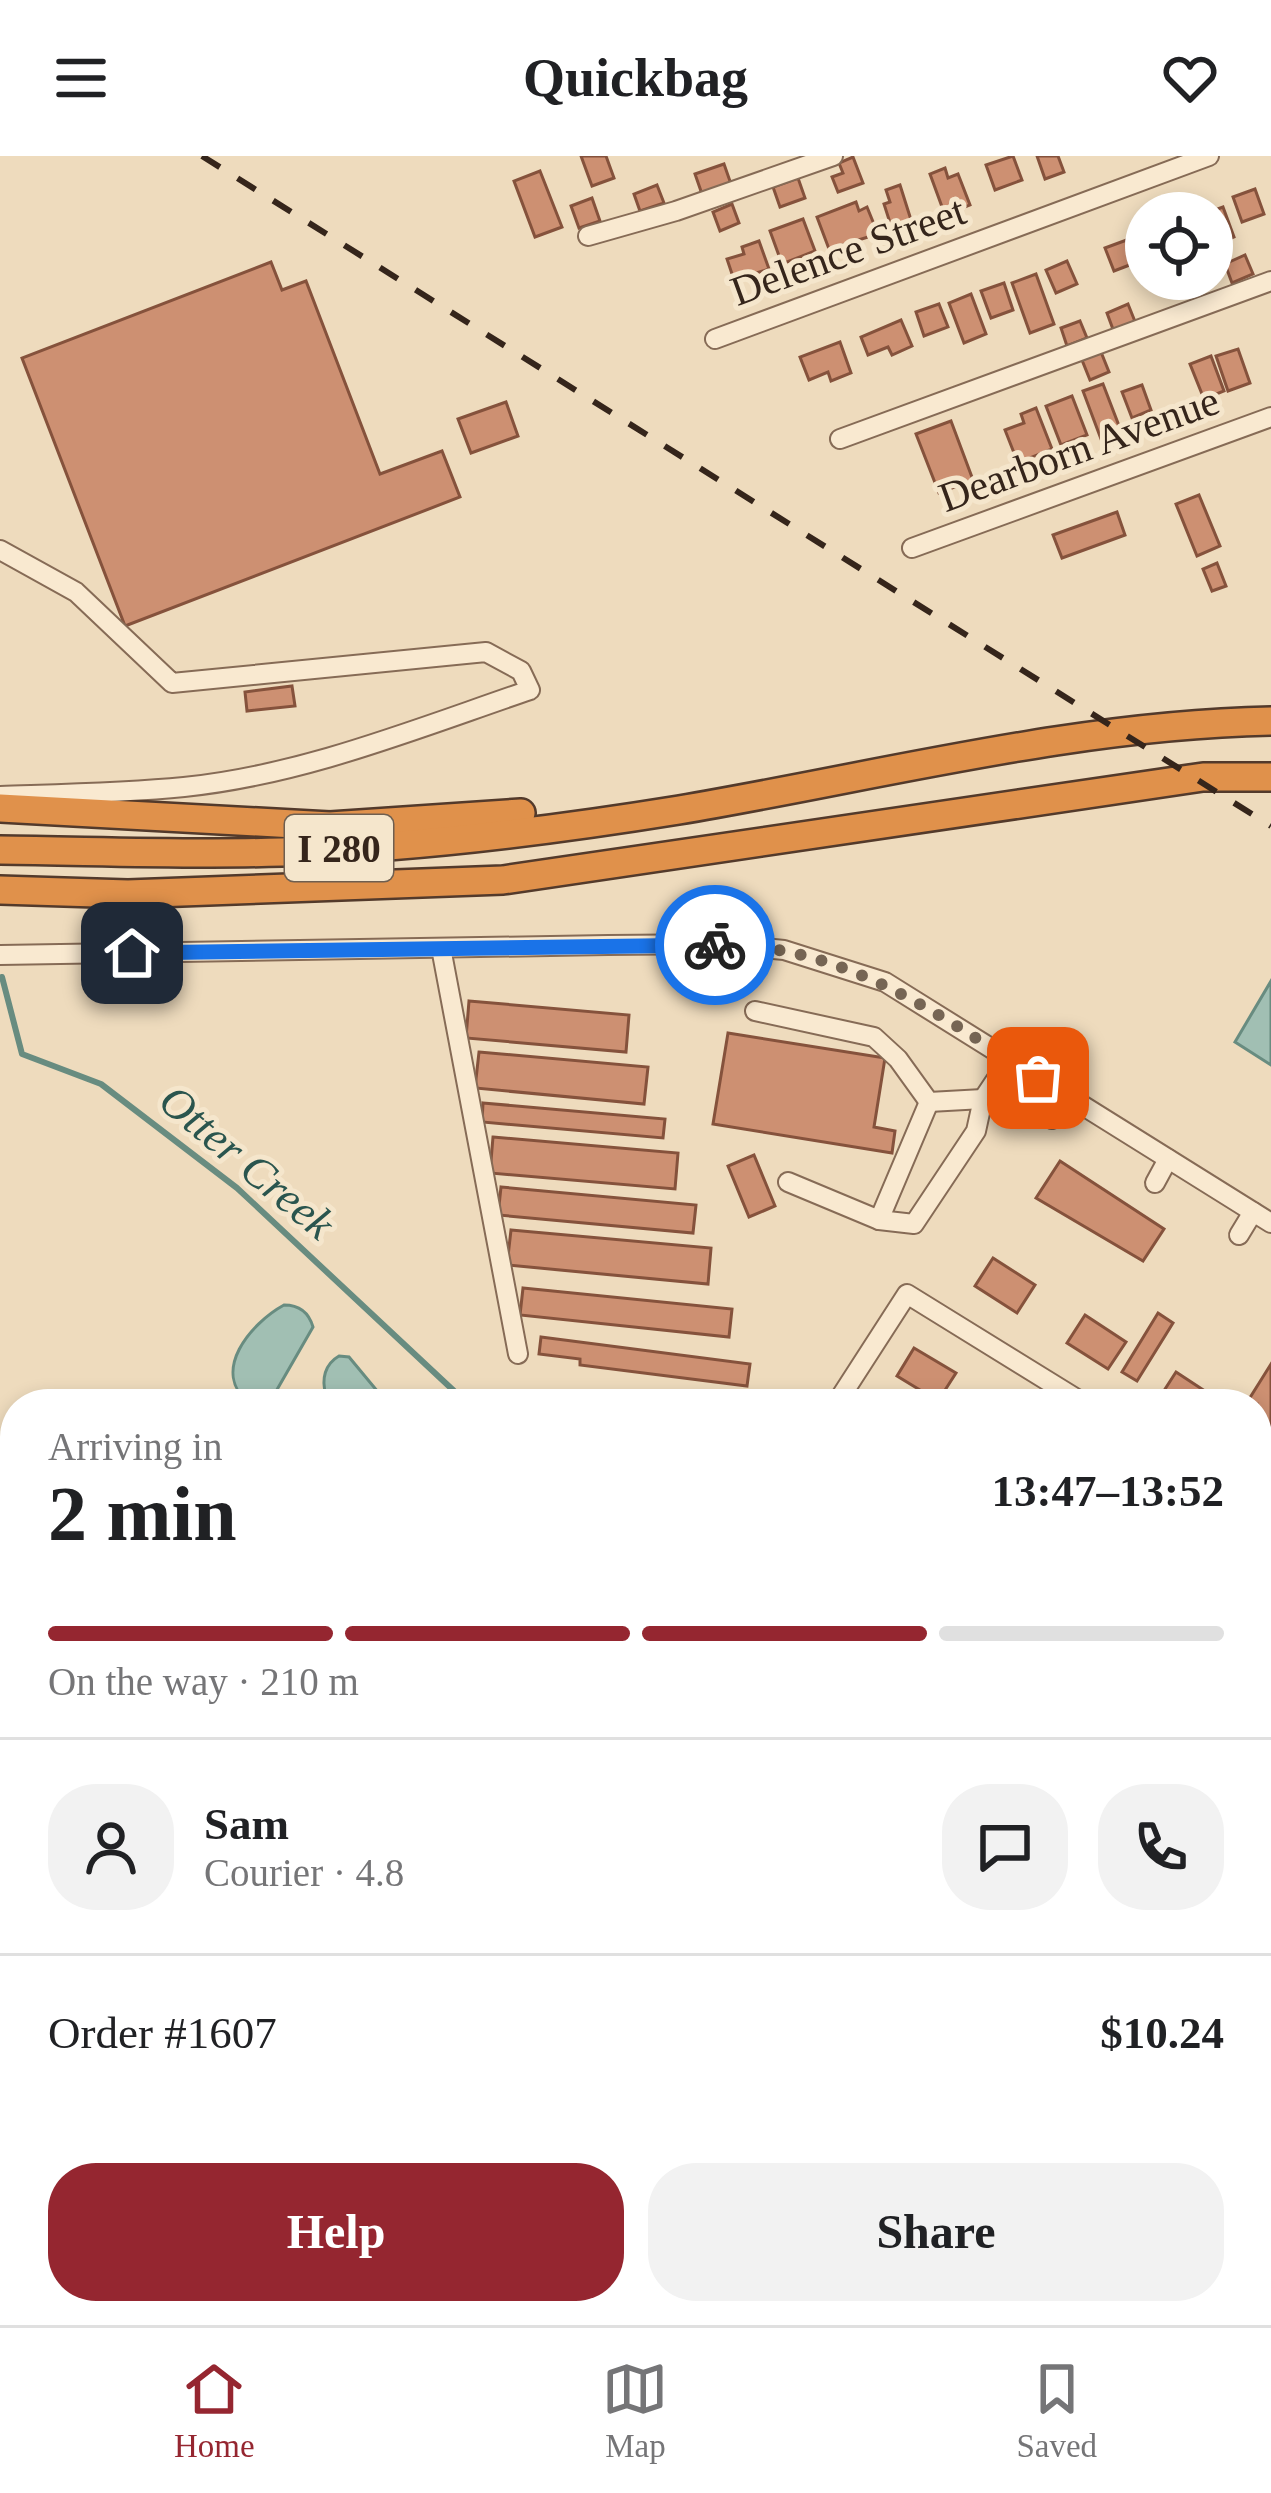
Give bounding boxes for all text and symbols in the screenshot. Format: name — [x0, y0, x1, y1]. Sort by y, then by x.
icon: menu — [48, 45, 114, 111]
icon: heart — [1157, 45, 1223, 111]
text: Quickbag — [523, 48, 748, 108]
street label: Delence Street — [725, 187, 972, 315]
map controls — [1125, 192, 1233, 300]
button: locate — [1125, 192, 1233, 300]
street label: Dearborn Avenue — [933, 377, 1225, 521]
road number: I 280 — [285, 815, 393, 881]
courier — [655, 885, 775, 1005]
pin — [81, 902, 183, 1004]
icon: bike — [682, 912, 748, 978]
icon: home — [99, 920, 165, 986]
pin — [987, 1027, 1089, 1129]
icon: bag — [1005, 1045, 1071, 1111]
water label: Otter Creek — [150, 1075, 345, 1250]
text: Arriving in — [48, 1425, 222, 1468]
text: 13:47–13:52 — [992, 1466, 1224, 1516]
text: 2 min — [48, 1470, 237, 1557]
text: On the way · 210 m — [48, 1660, 359, 1703]
button: person — [48, 1784, 174, 1910]
button: chat — [942, 1784, 1068, 1910]
button: phone — [1098, 1784, 1224, 1910]
text: Sam — [204, 1799, 289, 1849]
text: Courier · 4.8 — [204, 1851, 404, 1894]
text: Order #1607 — [48, 2008, 277, 2058]
text: $10.24 — [1100, 2008, 1224, 2058]
button: Help — [48, 2163, 624, 2301]
button: Share — [648, 2163, 1224, 2301]
tab: Home — [174, 2356, 255, 2465]
tab: Map — [602, 2356, 668, 2465]
tab: Saved — [1016, 2356, 1097, 2465]

